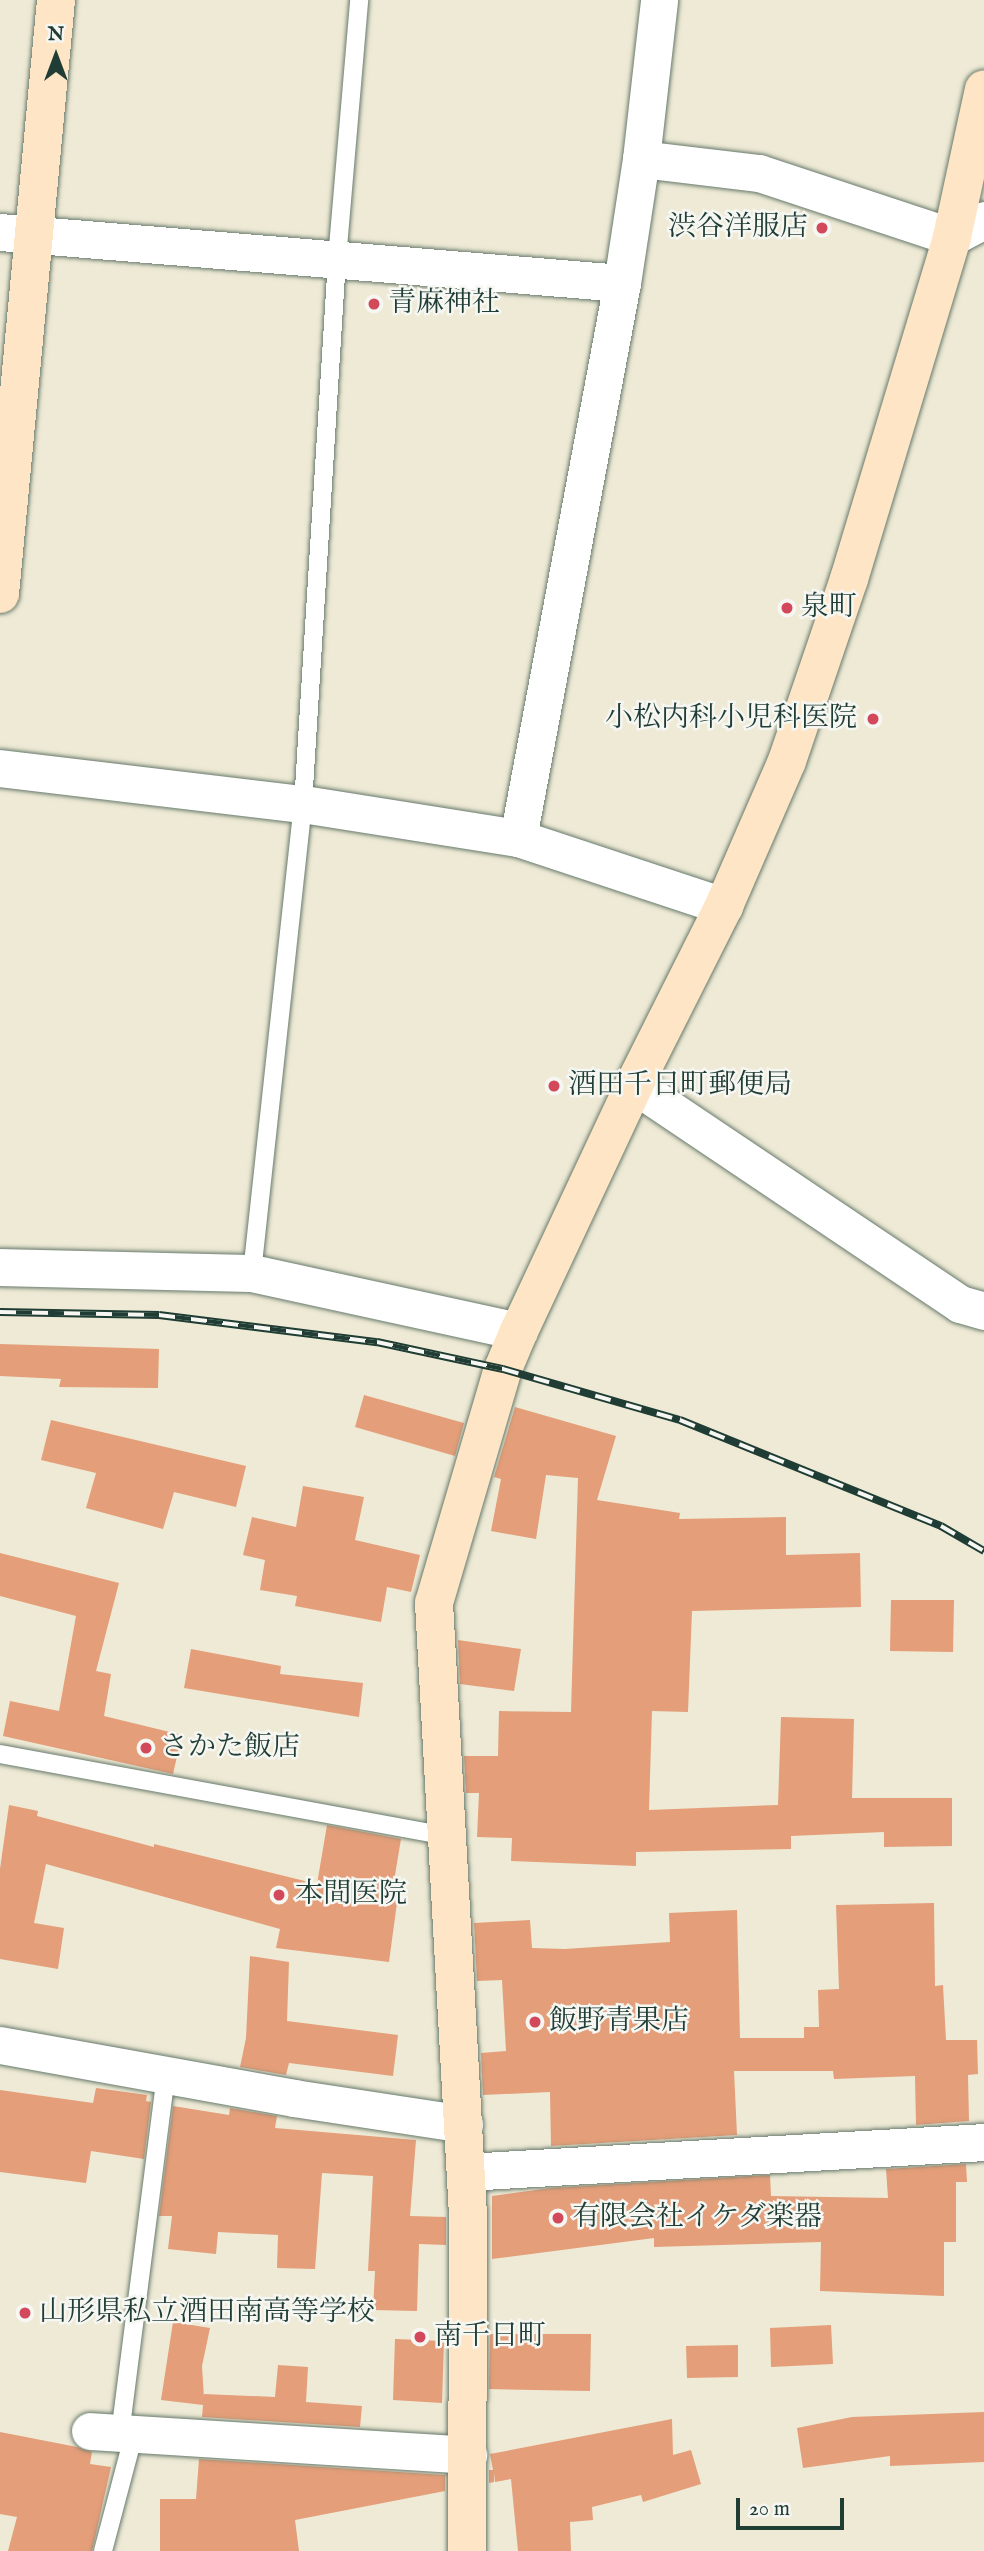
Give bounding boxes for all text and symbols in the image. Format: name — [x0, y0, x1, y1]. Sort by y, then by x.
north arrow — [21, 21, 91, 91]
text: N — [48, 23, 64, 47]
place label: 渋谷洋服店 — [668, 211, 808, 245]
marker: 渋谷洋服店 — [814, 220, 830, 236]
place label: 青麻神社 — [388, 287, 500, 321]
marker: 青麻神社 — [366, 296, 382, 312]
place label: 泉町 — [801, 591, 857, 625]
marker: 泉町 — [779, 600, 795, 616]
place label: 小松内科小児科医院 — [605, 702, 857, 736]
marker: 小松内科小児科医院 — [863, 709, 883, 729]
place label: 酒田千日町郵便局 — [568, 1069, 792, 1103]
marker: 酒田千日町郵便局 — [546, 1078, 562, 1094]
place label: さかた飯店 — [160, 1731, 300, 1765]
marker: さかた飯店 — [138, 1740, 154, 1756]
place label: 本間医院 — [295, 1878, 407, 1912]
marker: 本間医院 — [269, 1885, 289, 1905]
place label: 飯野青果店 — [549, 2005, 689, 2039]
marker: 飯野青果店 — [527, 2014, 543, 2030]
place label: 有限会社イケダ楽器 — [572, 2201, 824, 2235]
marker: 有限会社イケダ楽器 — [550, 2210, 566, 2226]
place label: 山形県私立酒田南高等学校 — [39, 2296, 375, 2330]
marker: 山形県私立酒田南高等学校 — [17, 2305, 33, 2321]
place label: 南千日町 — [434, 2320, 546, 2354]
marker: 南千日町 — [412, 2329, 428, 2345]
scale bar — [739, 2484, 848, 2528]
text: 20 m — [749, 2496, 790, 2523]

